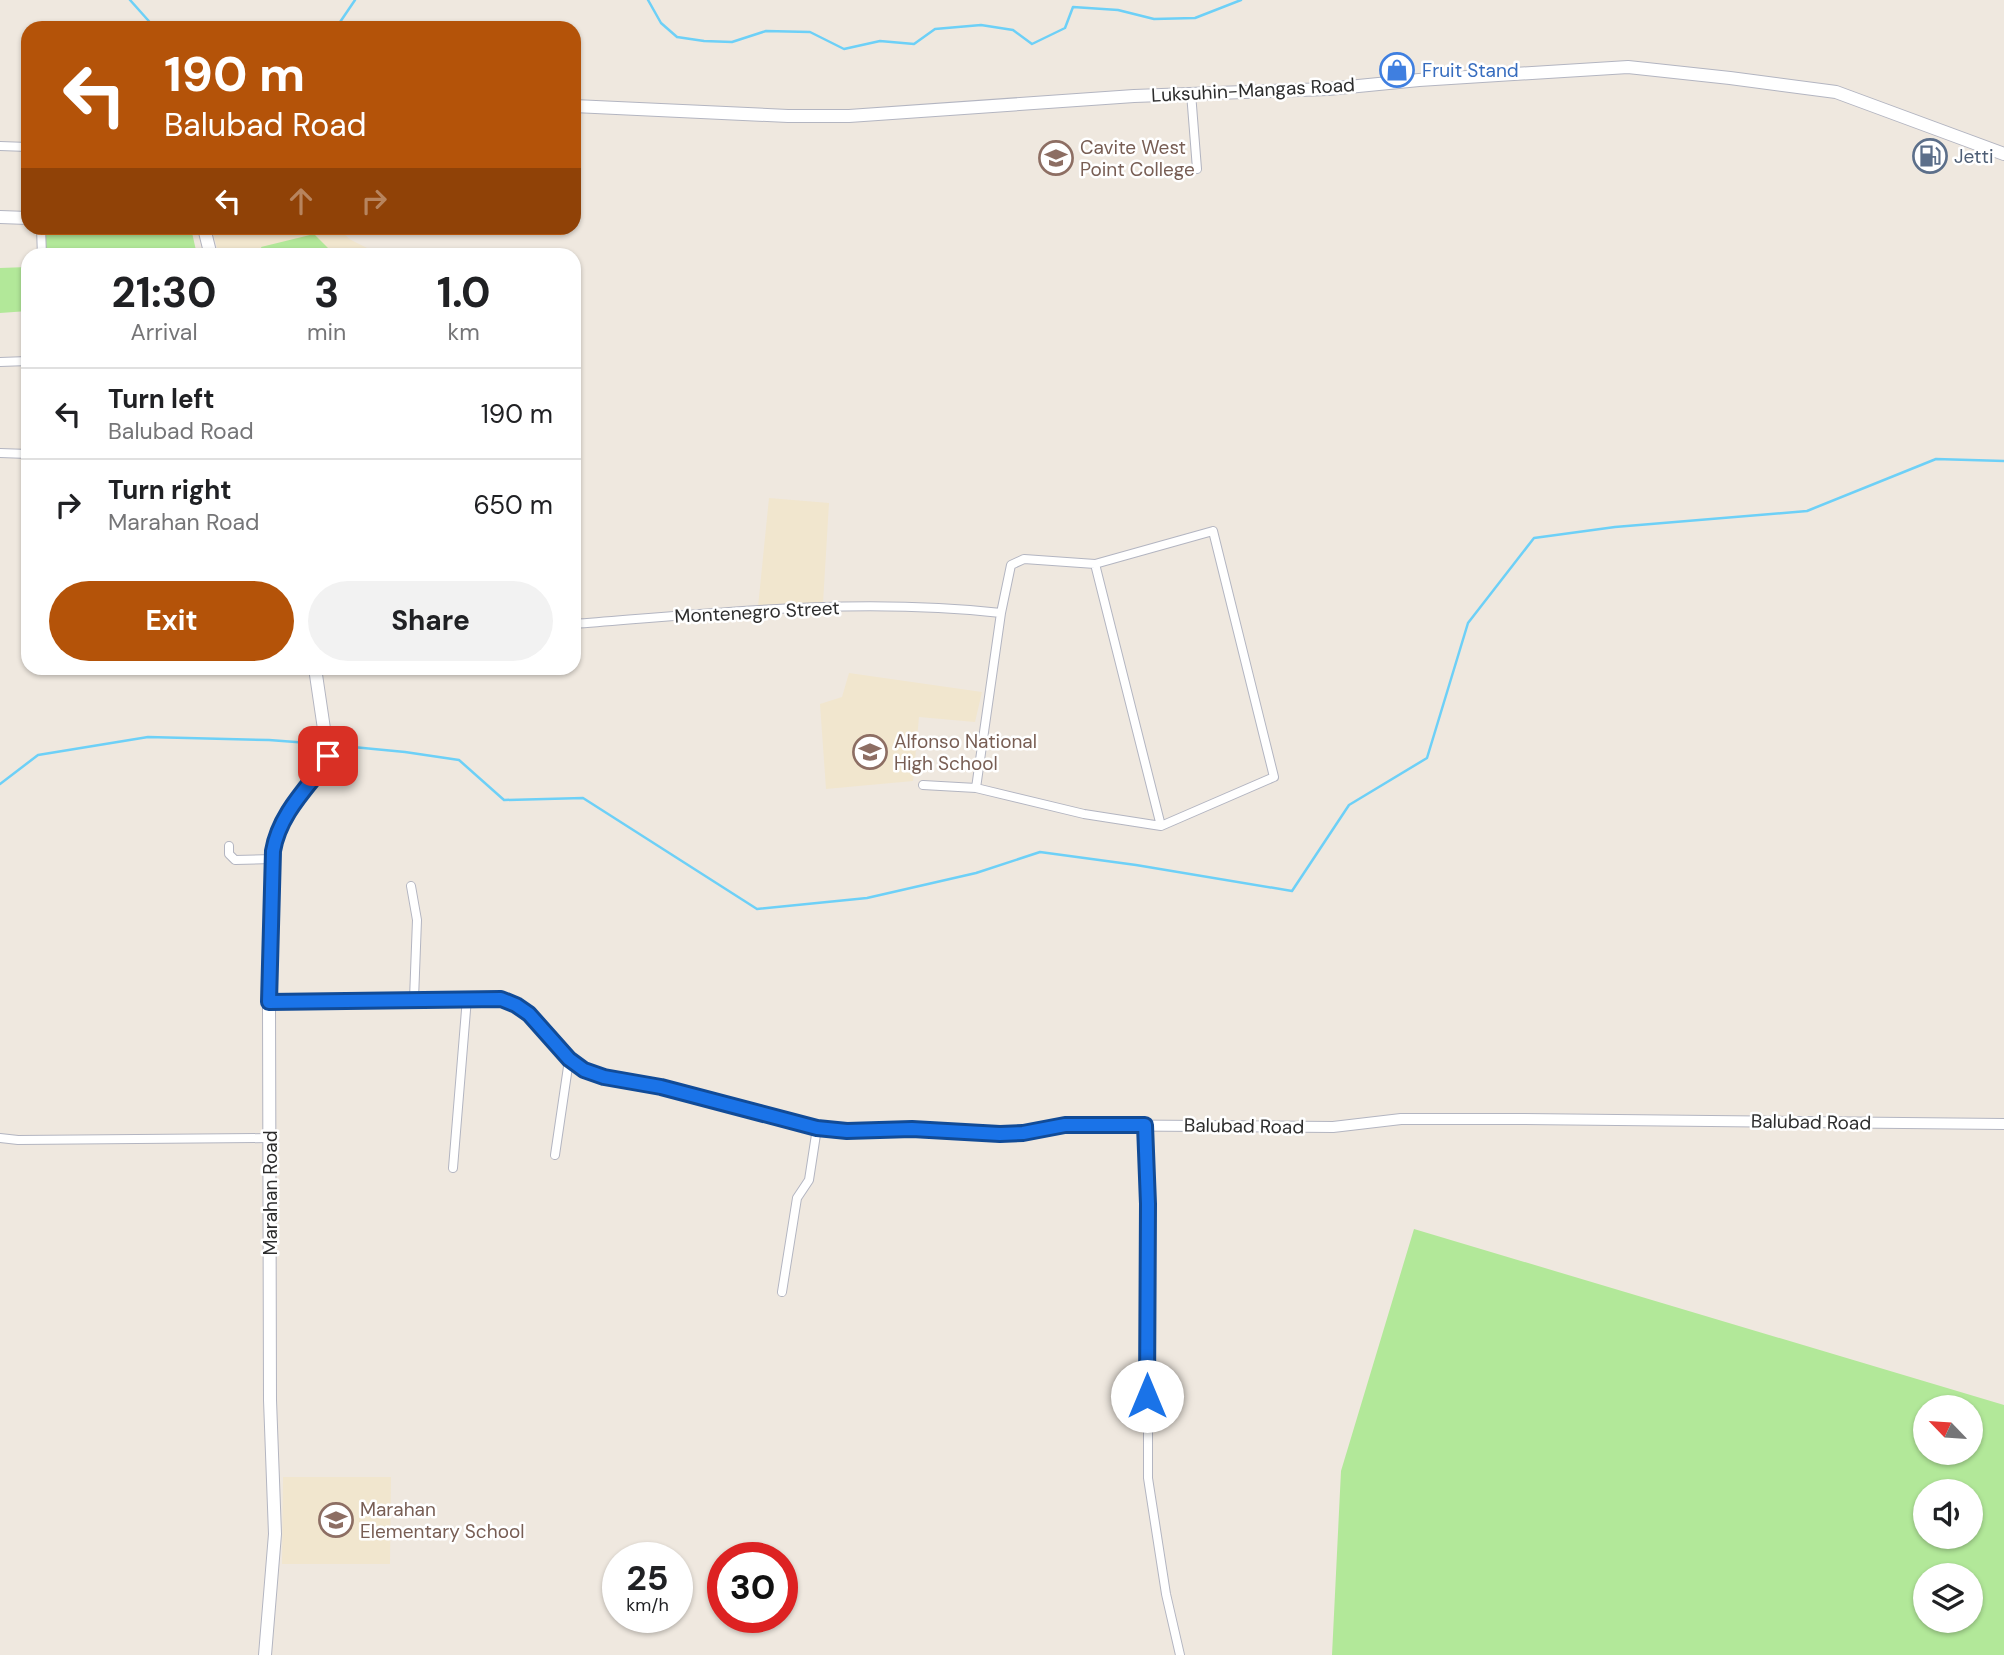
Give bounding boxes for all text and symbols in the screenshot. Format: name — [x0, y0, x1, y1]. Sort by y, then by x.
text: 190 m — [164, 42, 305, 106]
icon: left — [49, 49, 140, 140]
shop icon: Fruit Stand — [1378, 51, 1416, 89]
place label: Fruit Stand — [1422, 58, 1519, 83]
street label: Luksuhin-Mangas Road — [1150, 72, 1356, 108]
text: Balubad Road — [164, 104, 367, 146]
place label: Cavite West Point College — [1080, 135, 1195, 182]
fuel station icon: Jetti — [1911, 137, 1949, 175]
school or university icon: Cavite West Point College — [1037, 139, 1075, 177]
place label: Jetti — [1954, 144, 1993, 169]
icon: left — [209, 182, 247, 220]
icon: ahead — [282, 182, 320, 220]
icon: right — [355, 182, 393, 220]
text: 21:30 — [111, 265, 217, 320]
text: 3 — [314, 265, 339, 320]
text: 1.0 — [437, 265, 490, 320]
text: Arrival — [131, 317, 198, 347]
text: min — [307, 317, 346, 347]
text: km — [448, 317, 480, 347]
text: Turn left — [108, 382, 215, 416]
icon: left — [49, 395, 87, 433]
text: 190 m — [481, 397, 553, 431]
text: Balubad Road — [108, 416, 254, 446]
text: Turn right — [108, 473, 232, 507]
icon: right — [49, 486, 87, 524]
text: 650 m — [473, 488, 553, 522]
text: Marahan Road — [108, 507, 259, 537]
button: Exit — [49, 581, 294, 661]
button: Share — [308, 581, 553, 661]
street label: Montenegro Street — [674, 595, 840, 629]
pin — [298, 726, 358, 786]
place label: Alfonso National High School — [894, 729, 1037, 776]
school or university icon: Alfonso National High School — [851, 733, 889, 771]
icon: arrive — [309, 737, 347, 775]
street label: Balubad Road — [1751, 1108, 1871, 1136]
street label: Balubad Road — [1184, 1112, 1304, 1140]
street label: Marahan Road — [258, 1130, 283, 1256]
position arrow — [1110, 1359, 1184, 1433]
north arrow — [1913, 1395, 1983, 1465]
map controls — [1913, 1395, 1983, 1633]
button: sound — [1913, 1479, 1983, 1549]
place label: Marahan Elementary School — [360, 1497, 524, 1544]
school or university icon: Marahan Elementary School — [317, 1501, 355, 1539]
speed limit sign: 30 — [707, 1542, 798, 1633]
text: 25 — [627, 1555, 668, 1601]
button: layers — [1913, 1563, 1983, 1633]
text: km/h — [626, 1593, 669, 1617]

